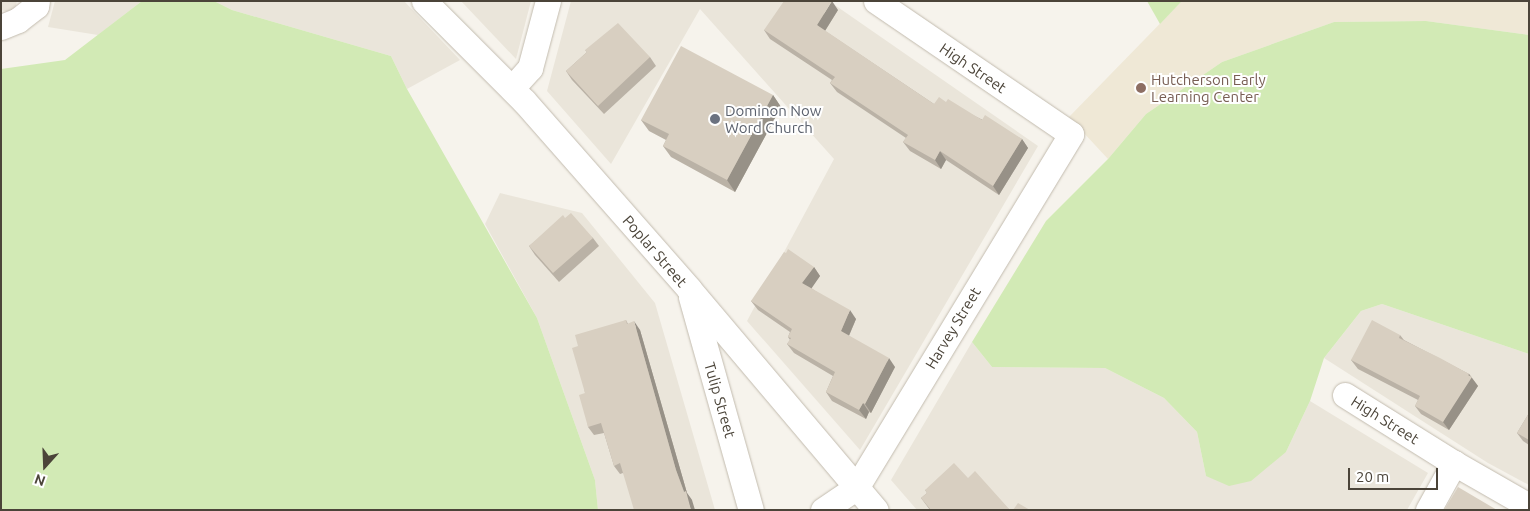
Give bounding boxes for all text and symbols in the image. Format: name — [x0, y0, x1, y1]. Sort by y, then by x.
street label: High Street — [936, 39, 1010, 97]
place label: Hutcherson Early Learning Center — [1151, 70, 1266, 105]
marker: Hutcherson Early Learning Center — [1135, 82, 1147, 94]
place label: Dominon Now Word Church — [725, 101, 821, 136]
marker: Dominon Now Word Church — [709, 113, 721, 125]
street label: Poplar Street — [619, 212, 691, 290]
street label: Harvey Street — [922, 284, 984, 372]
street label: Tulip Street — [701, 360, 739, 440]
street label: High Street — [1348, 392, 1422, 448]
north arrow — [20, 441, 70, 491]
scale bar — [1350, 458, 1440, 490]
text: 20 m — [1356, 468, 1389, 485]
text: N — [32, 471, 48, 489]

